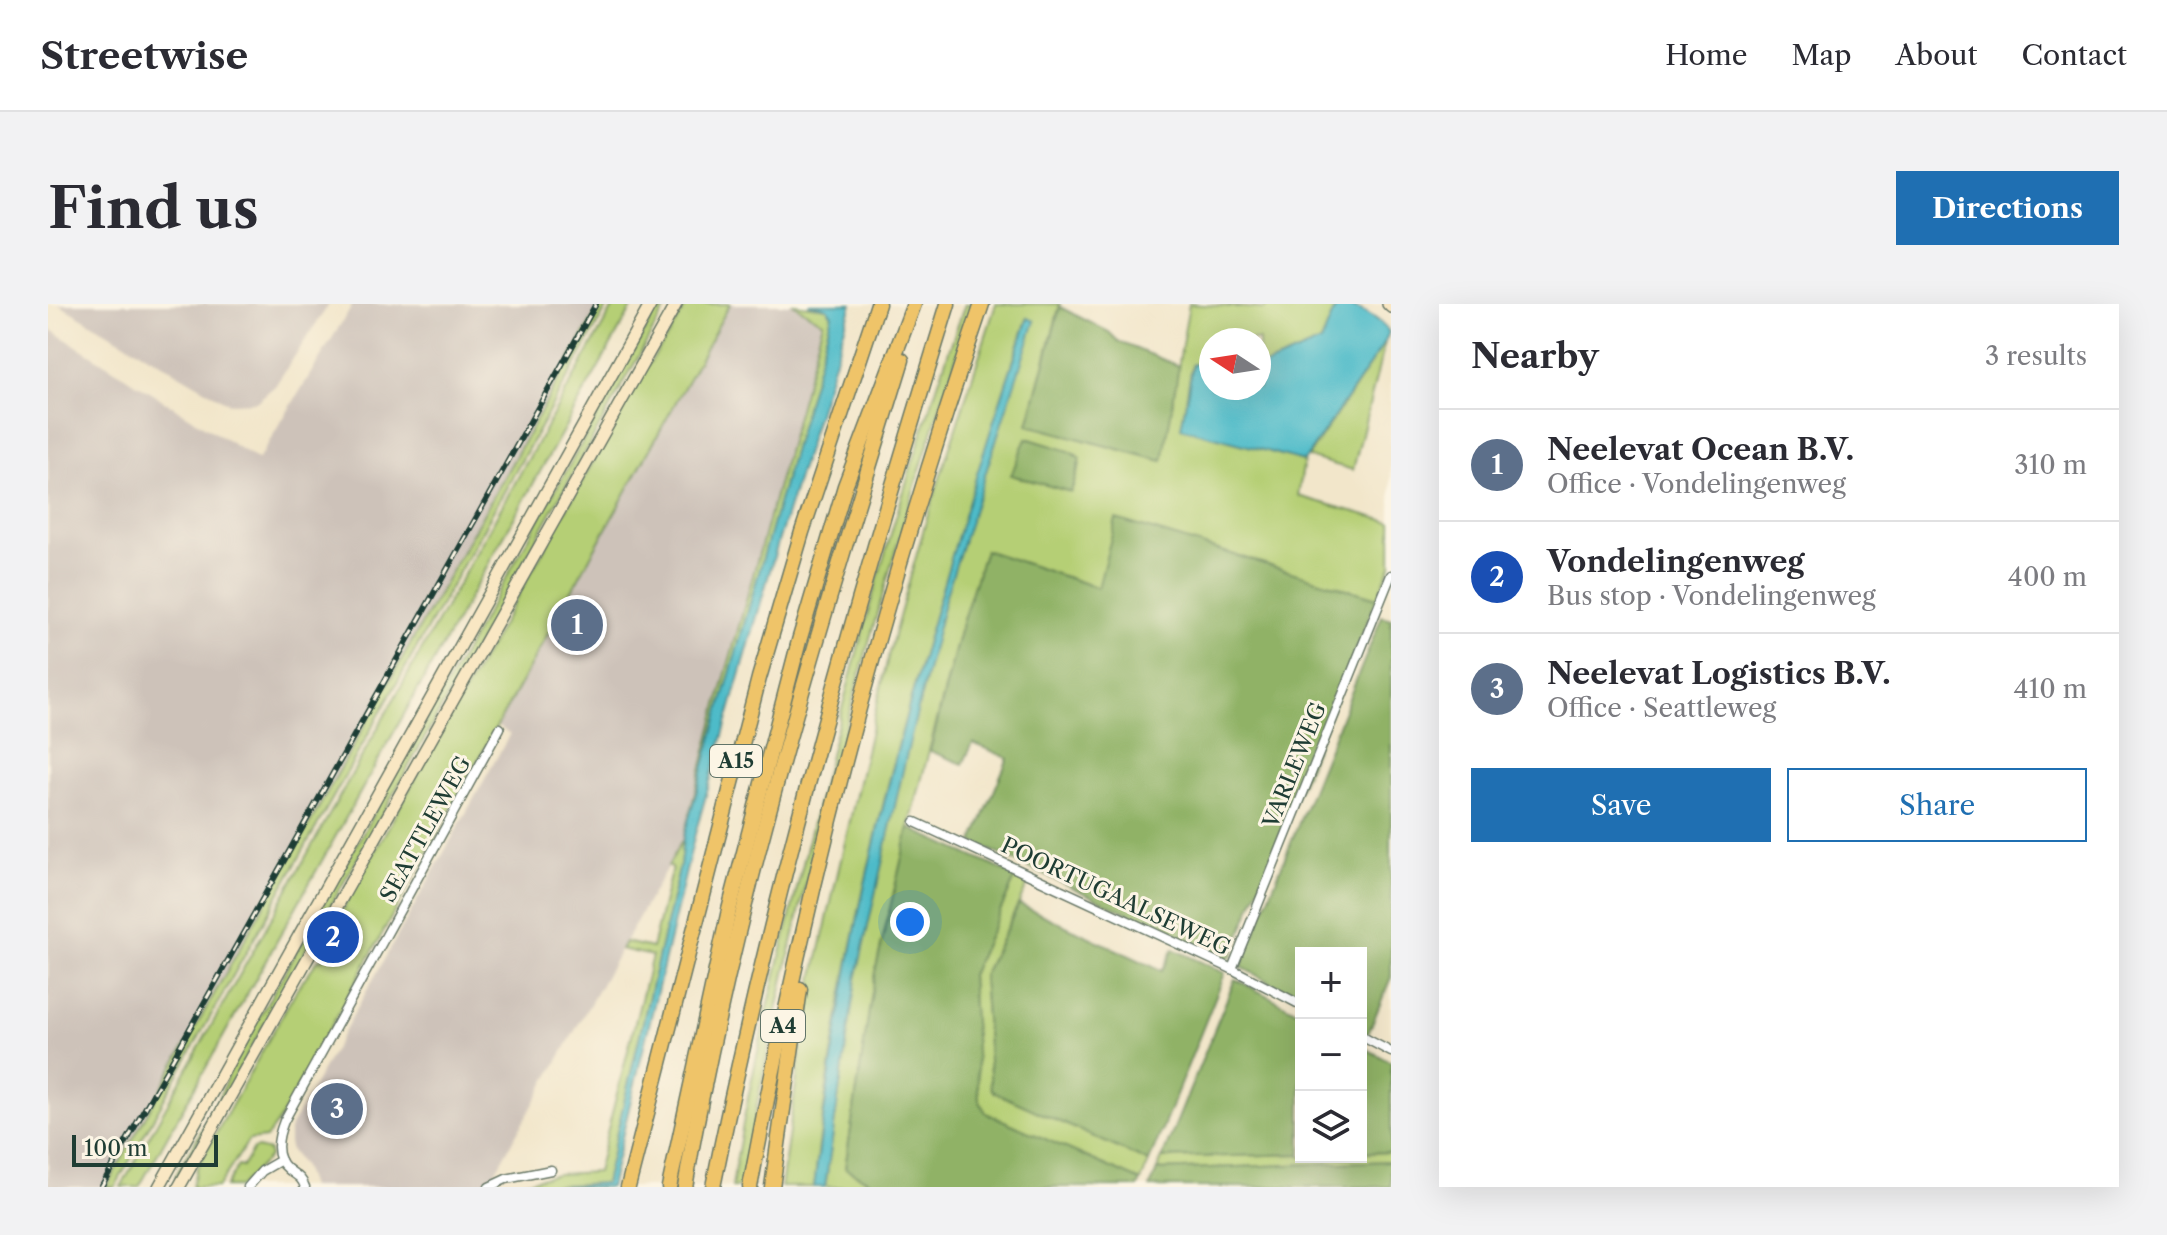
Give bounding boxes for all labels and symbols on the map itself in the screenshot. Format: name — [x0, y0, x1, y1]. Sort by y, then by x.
north arrow — [1199, 328, 1271, 400]
pin: 1 — [551, 595, 603, 655]
street label: VARLEWEG — [1257, 698, 1332, 833]
road number: A15 — [710, 745, 762, 777]
street label: SEATTLEWEG — [374, 751, 477, 907]
street label: POORTUGAALSEWEG — [997, 831, 1235, 962]
your location — [890, 902, 930, 942]
pin: 2 — [307, 907, 359, 967]
road number: A4 — [761, 1010, 805, 1042]
pin: 3 — [311, 1079, 363, 1139]
scale bar — [72, 1131, 218, 1167]

